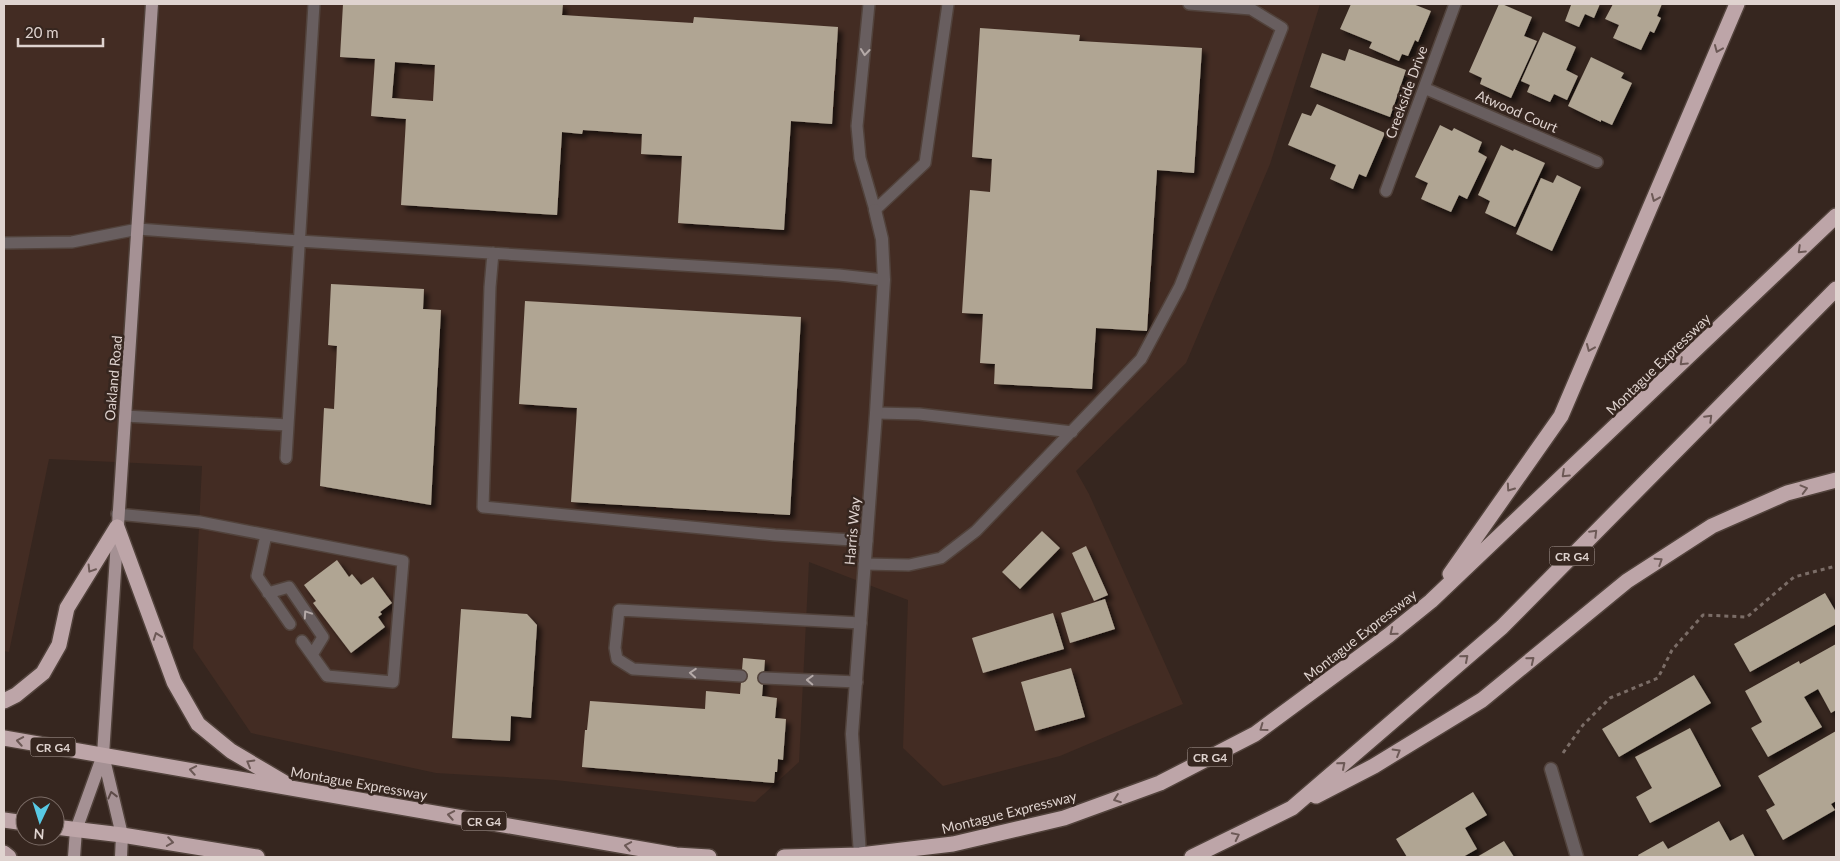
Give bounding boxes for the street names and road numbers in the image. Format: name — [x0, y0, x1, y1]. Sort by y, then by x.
street label: Creekside Drive — [1381, 43, 1431, 141]
street label: Atwood Court — [1473, 86, 1561, 136]
street label: Montague Expressway — [1602, 309, 1714, 418]
street label: Oakland Road — [101, 335, 125, 421]
street label: Harris Way — [841, 496, 864, 566]
road number: CR G4 — [1550, 546, 1594, 566]
street label: Montague Expressway — [1300, 585, 1420, 684]
road number: CR G4 — [30, 738, 76, 756]
road number: CR G4 — [1188, 748, 1232, 766]
street label: Montague Expressway — [289, 763, 430, 804]
street label: Montague Expressway — [940, 787, 1079, 837]
road number: CR G4 — [462, 811, 506, 830]

